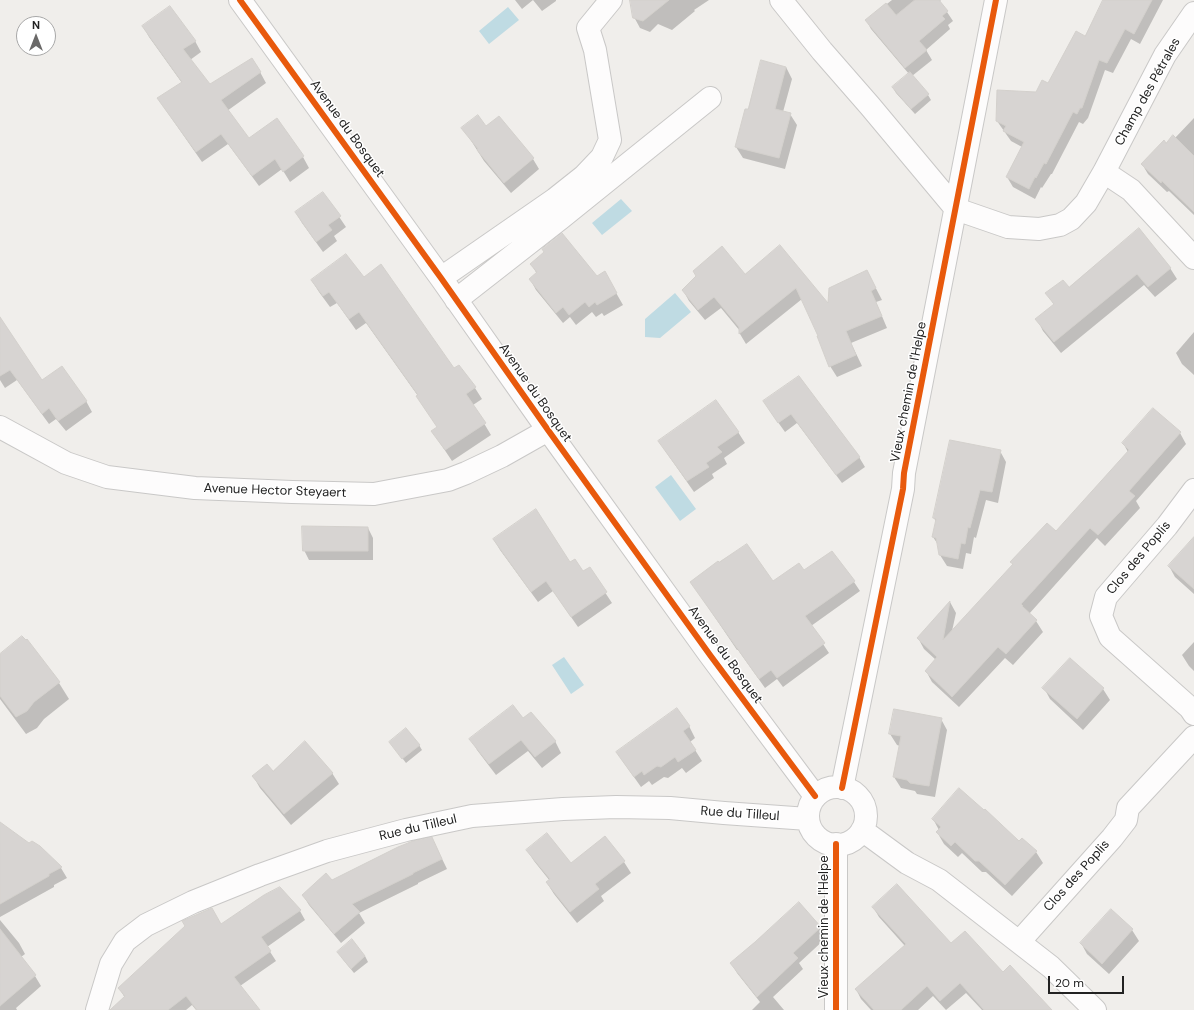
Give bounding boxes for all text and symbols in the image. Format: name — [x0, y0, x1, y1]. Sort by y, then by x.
north arrow — [16, 16, 56, 56]
text: N — [32, 18, 40, 32]
street label: Champ des Pétrales — [1112, 35, 1184, 149]
street label: Avenue du Bosquet — [306, 77, 388, 181]
street label: Vieux chemin de l'Helpe — [888, 320, 930, 464]
street label: Avenue du Bosquet — [495, 341, 575, 445]
street label: Avenue Hector Steyaert — [203, 481, 347, 501]
street label: Clos des Poplis — [1104, 518, 1174, 598]
street label: Avenue du Bosquet — [684, 603, 766, 707]
street label: Rue du Tilleul — [700, 803, 780, 825]
street label: Rue du Tilleul — [378, 812, 458, 844]
street label: Clos des Poplis — [1041, 837, 1113, 915]
street label: Vieux chemin de l'Helpe — [817, 855, 833, 999]
scale bar — [1050, 968, 1126, 994]
text: 20 m — [1055, 975, 1084, 991]

